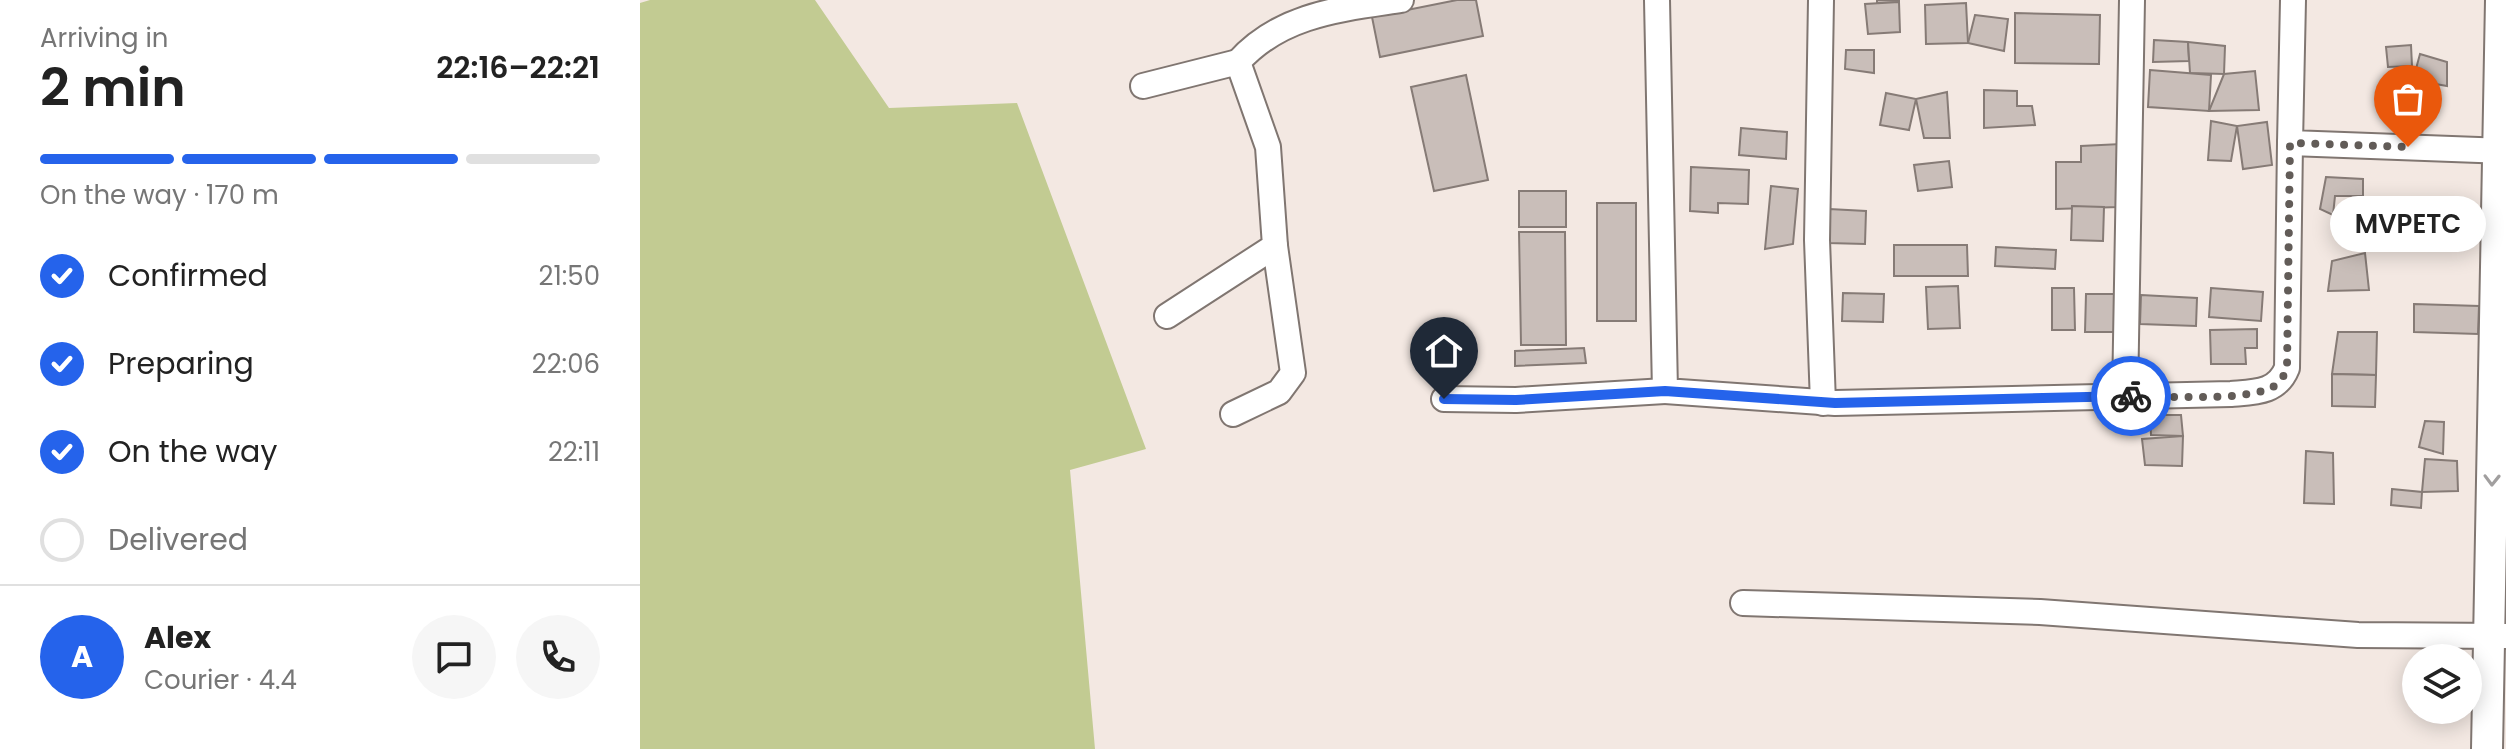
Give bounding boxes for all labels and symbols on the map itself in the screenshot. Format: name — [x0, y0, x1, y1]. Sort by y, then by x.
pin — [2374, 65, 2442, 147]
callout: MVPETC — [2330, 195, 2486, 251]
pin — [1410, 317, 1478, 399]
courier — [2091, 356, 2171, 436]
one-way arrow — [2483, 474, 2500, 487]

